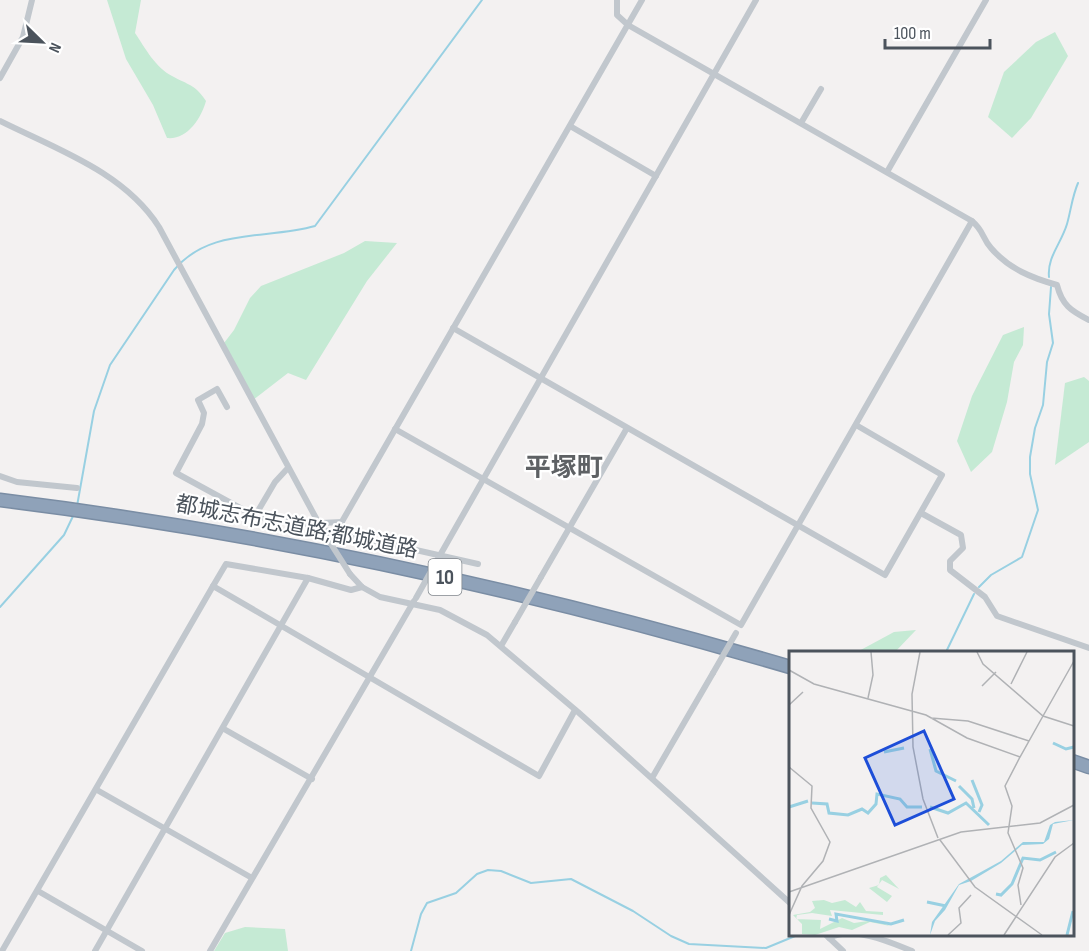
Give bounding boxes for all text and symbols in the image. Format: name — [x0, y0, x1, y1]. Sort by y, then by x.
north arrow — [12, 12, 72, 72]
scale bar — [885, 12, 990, 50]
text: 100 m — [894, 23, 931, 44]
text: N — [44, 40, 65, 55]
district label: 平塚町 — [525, 453, 603, 484]
street label: 都城志布志道路;都城道路 — [173, 491, 420, 564]
road number: 10 — [428, 559, 462, 595]
inset map — [789, 651, 1074, 936]

